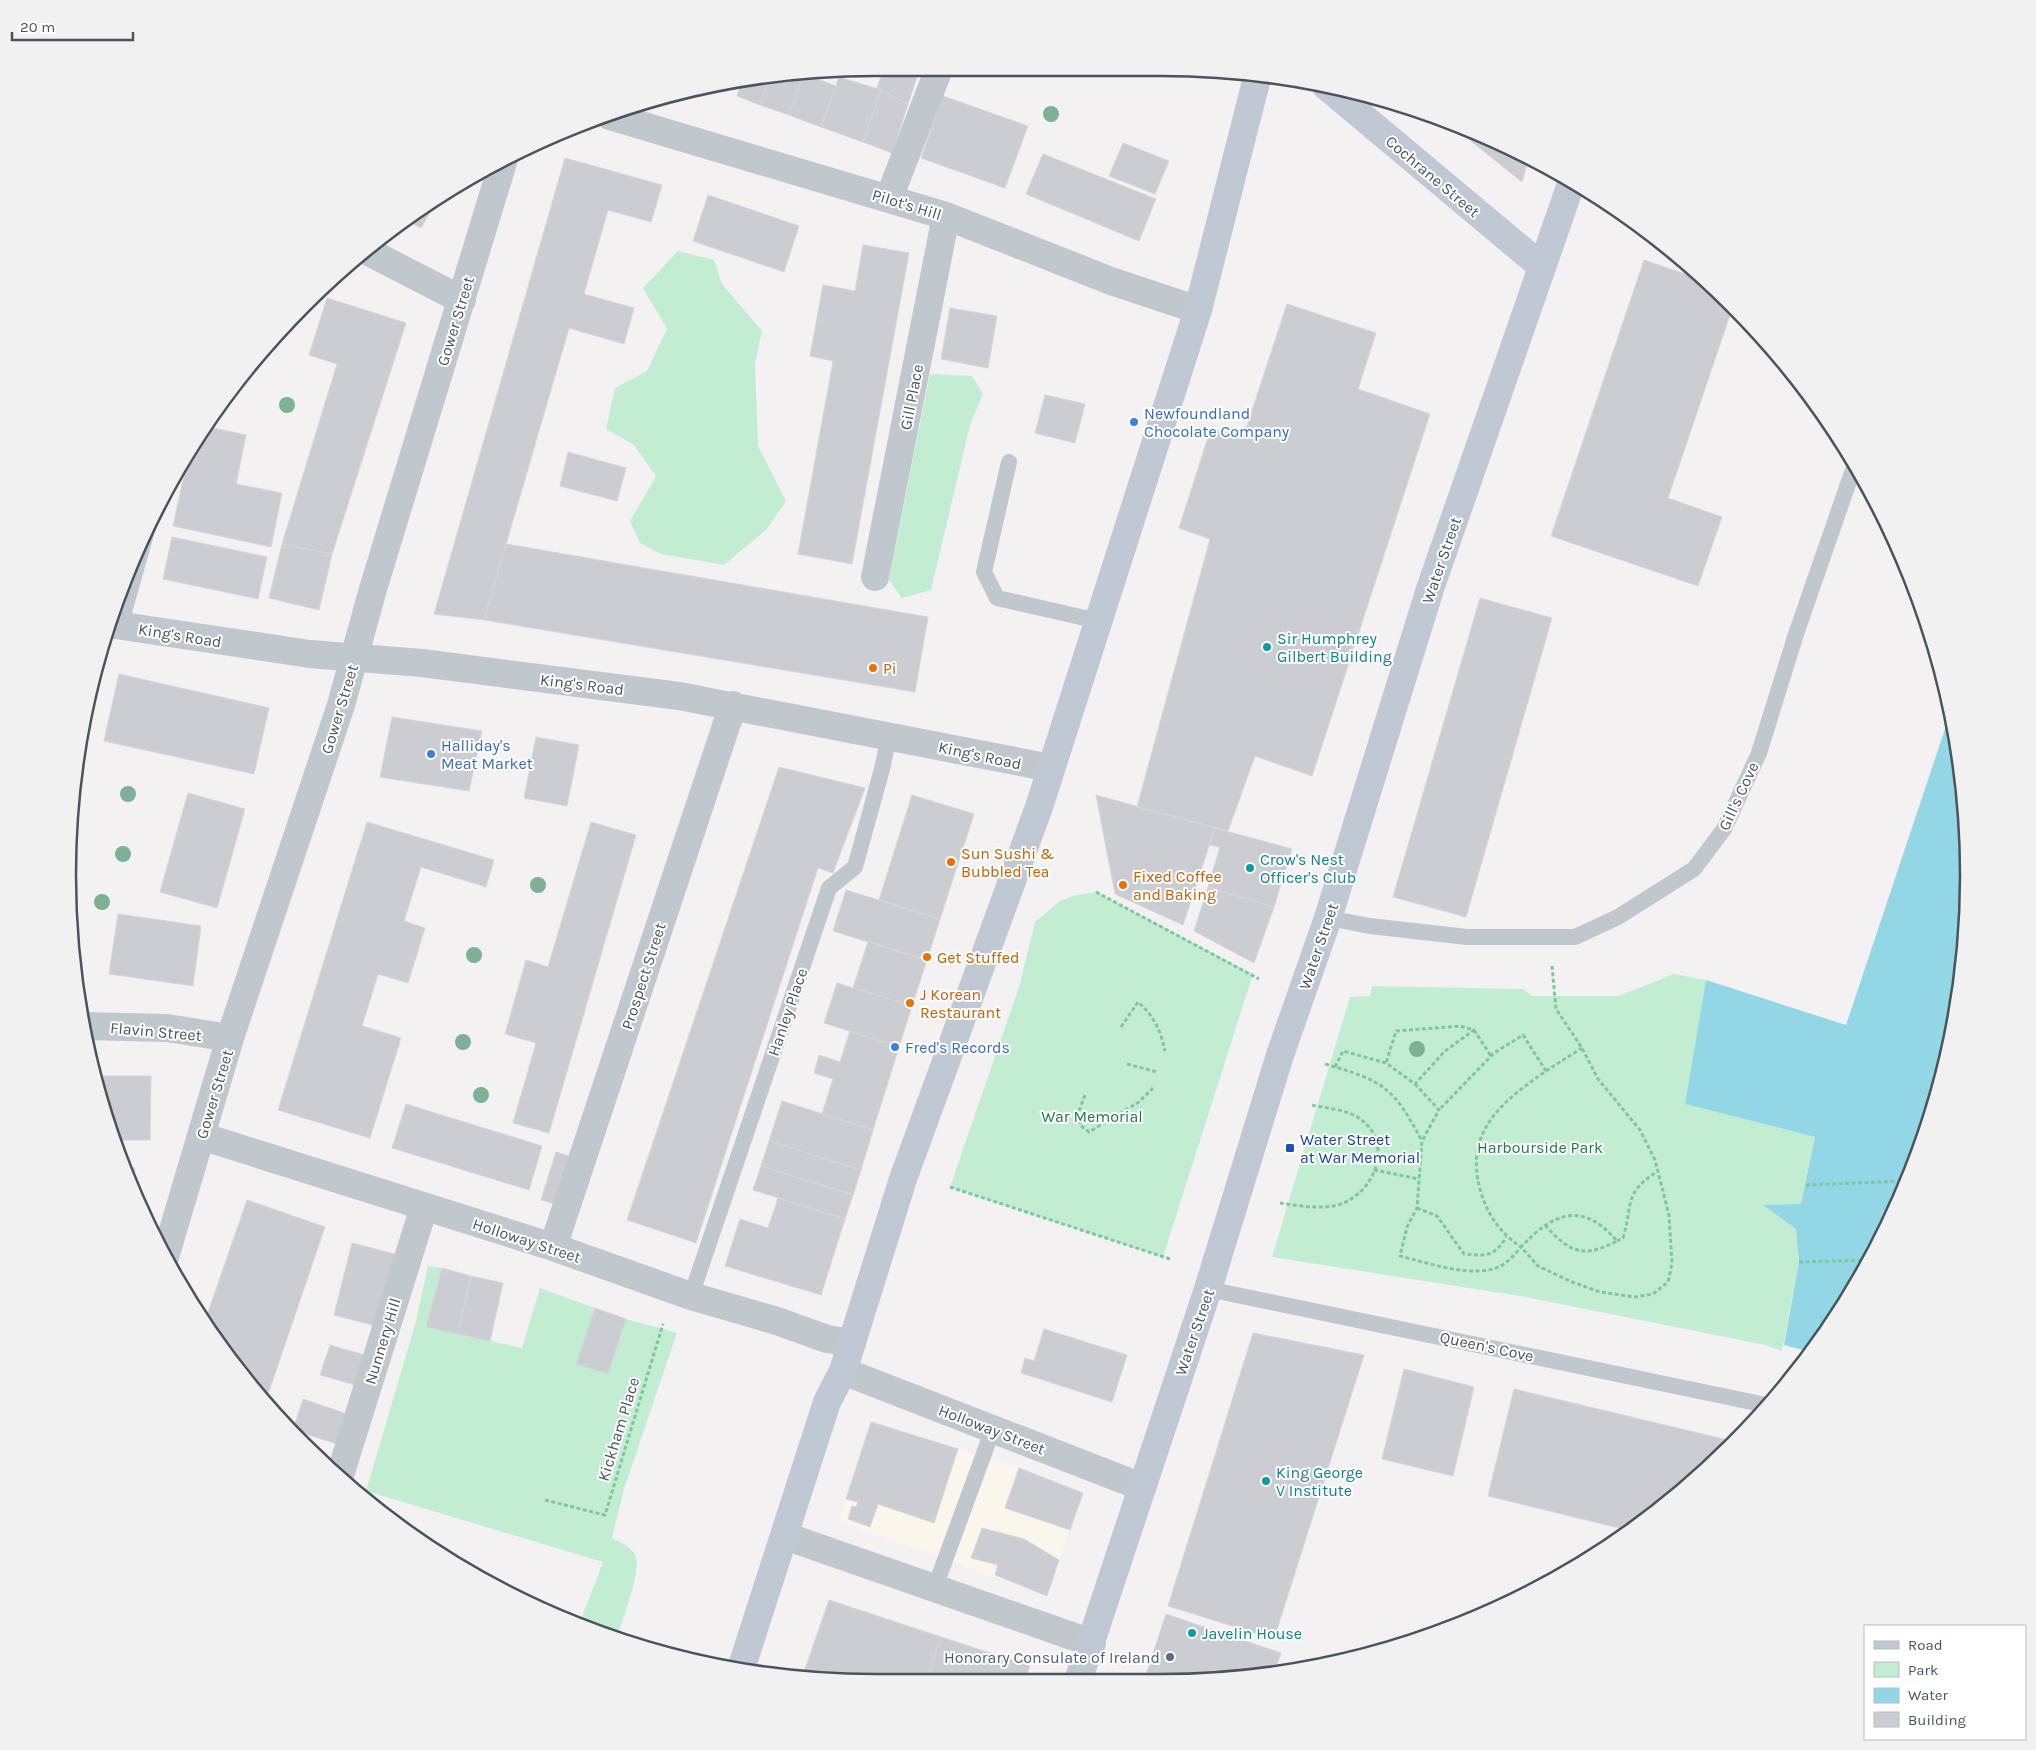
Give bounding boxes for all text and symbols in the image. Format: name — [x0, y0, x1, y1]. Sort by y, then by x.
scale bar — [12, 10, 134, 42]
text: 20 m — [20, 18, 55, 36]
street label: Cochrane Street — [1382, 132, 1483, 221]
street label: Pilot's Hill — [870, 185, 944, 224]
street label: Gower Street — [433, 274, 478, 368]
street label: Gill Place — [896, 363, 927, 432]
place label: Newfoundland Chocolate Company — [1144, 404, 1290, 441]
marker: Newfoundland Chocolate Company — [1128, 416, 1140, 428]
street label: Water Street — [1418, 514, 1465, 606]
street label: King's Road — [137, 620, 223, 651]
place label: Sir Humphrey Gilbert Building — [1277, 629, 1392, 666]
marker: Sir Humphrey Gilbert Building — [1261, 641, 1273, 653]
place label: Pi — [883, 659, 897, 678]
street label: Gower Street — [317, 662, 362, 756]
marker: Pi — [867, 662, 879, 674]
street label: King's Road — [539, 670, 625, 699]
place label: Halliday's Meat Market — [441, 736, 533, 773]
street label: King's Road — [937, 737, 1023, 774]
marker: Halliday's Meat Market — [425, 748, 437, 760]
street label: Gill's Cove — [1714, 759, 1763, 833]
place label: Sun Sushi & Bubbled Tea — [961, 844, 1054, 881]
place label: Crow's Nest Officer's Club — [1260, 850, 1356, 887]
marker: Sun Sushi & Bubbled Tea — [945, 856, 957, 868]
marker: Crow's Nest Officer's Club — [1244, 862, 1256, 874]
place label: Fixed Coffee and Baking — [1133, 867, 1222, 904]
marker: Fixed Coffee and Baking — [1117, 879, 1129, 891]
street label: Water Street — [1295, 900, 1342, 992]
street label: Prospect Street — [617, 920, 670, 1032]
place label: Get Stuffed — [937, 948, 1019, 967]
marker: Get Stuffed — [921, 951, 933, 963]
street label: Hanley Place — [764, 966, 811, 1059]
place label: J Korean Restaurant — [920, 985, 1001, 1022]
marker: J Korean Restaurant — [904, 997, 916, 1009]
street label: Flavin Street — [109, 1018, 203, 1045]
place label: Fred's Records — [905, 1038, 1010, 1057]
marker: Fred's Records — [889, 1041, 901, 1053]
street label: Gower Street — [192, 1047, 237, 1141]
park label: War Memorial — [1041, 1107, 1143, 1126]
place label: Water Street at War Memorial — [1300, 1130, 1420, 1167]
park label: Harbourside Park — [1477, 1138, 1603, 1157]
marker: Water Street at War Memorial — [1284, 1142, 1296, 1154]
street label: Holloway Street — [470, 1214, 583, 1267]
street label: Water Street — [1171, 1286, 1218, 1378]
street label: Nunnery Hill — [360, 1296, 405, 1387]
street label: Queen's Cove — [1438, 1327, 1536, 1366]
street label: Kickham Place — [594, 1375, 643, 1483]
street label: Holloway Street — [936, 1400, 1048, 1459]
place label: King George V Institute — [1276, 1463, 1363, 1500]
marker: King George V Institute — [1260, 1475, 1272, 1487]
place label: Javelin House — [1202, 1624, 1302, 1643]
legend — [1864, 1625, 2026, 1740]
marker: Javelin House — [1186, 1627, 1198, 1639]
text: Road — [1908, 1636, 1943, 1654]
place label: Honorary Consulate of Ireland — [944, 1648, 1160, 1667]
marker: Honorary Consulate of Ireland — [1164, 1651, 1176, 1663]
text: Park — [1908, 1661, 1938, 1679]
text: Water — [1908, 1686, 1949, 1704]
text: Building — [1908, 1711, 1966, 1729]

